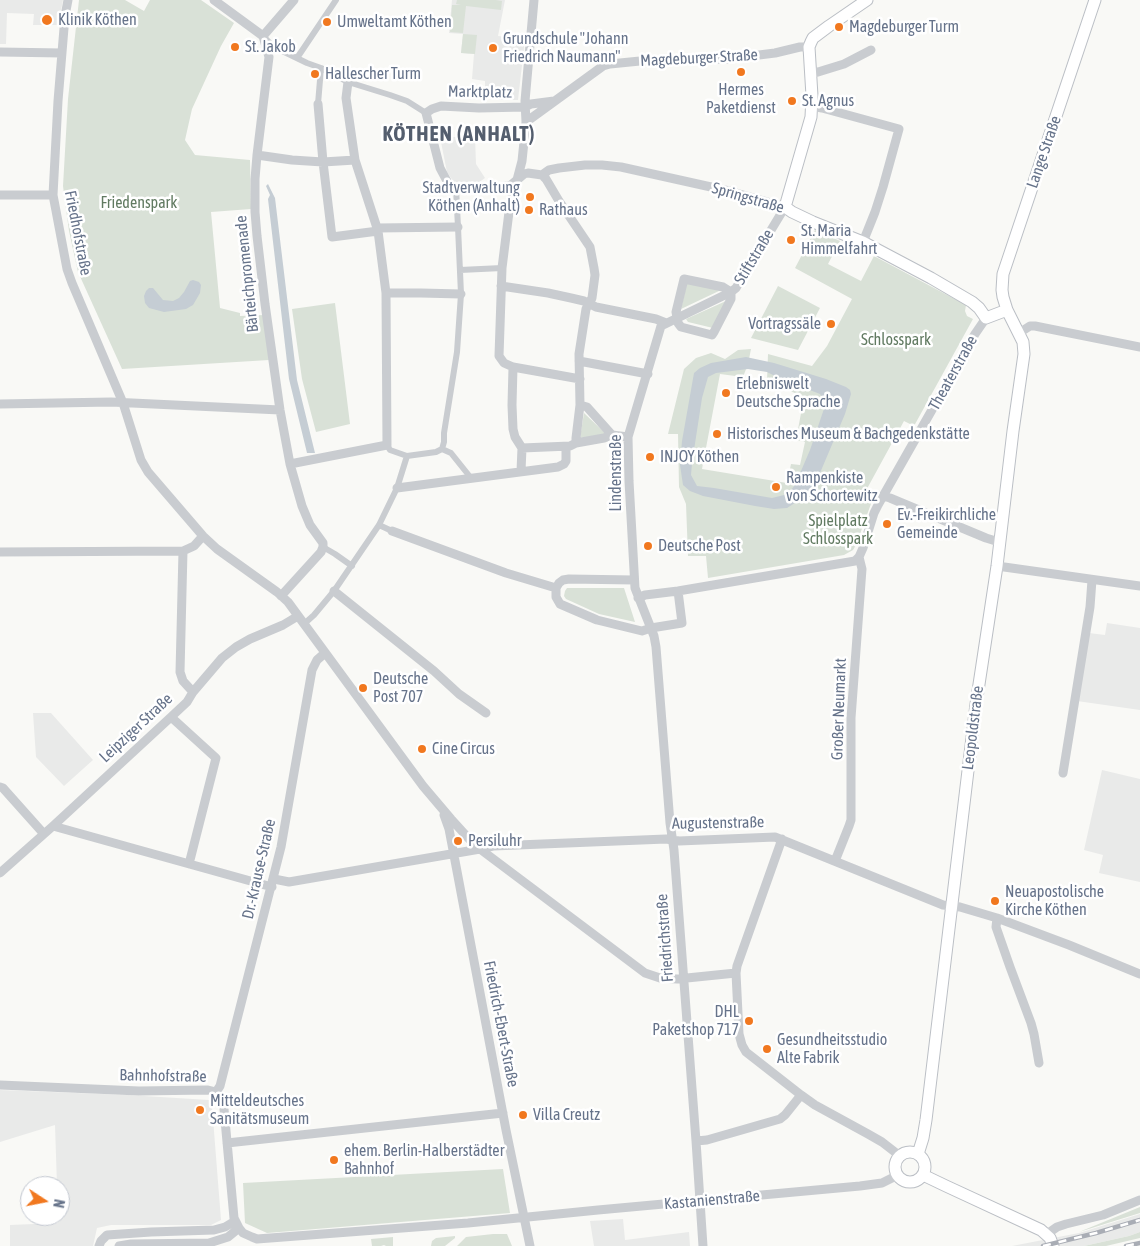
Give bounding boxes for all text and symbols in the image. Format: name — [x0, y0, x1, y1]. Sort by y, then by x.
place label: Klinik Köthen — [58, 10, 137, 30]
place label: Umweltamt Köthen — [337, 12, 452, 32]
marker: Klinik Köthen — [40, 13, 54, 27]
marker: Umweltamt Köthen — [321, 16, 333, 28]
place label: Magdeburger Turm — [849, 17, 959, 37]
marker: Magdeburger Turm — [833, 21, 845, 33]
place label: Grundschule "Johann Friedrich Naumann" — [503, 29, 628, 67]
place label: St. Jakob — [245, 37, 296, 57]
marker: St. Jakob — [229, 41, 241, 53]
marker: Grundschule "Johann Friedrich Naumann" — [487, 42, 499, 54]
street label: Magdeburger Straße — [640, 45, 758, 71]
place label: Hallescher Turm — [325, 64, 421, 84]
marker: Hermes Paketdienst — [735, 66, 747, 78]
marker: Hallescher Turm — [309, 68, 321, 80]
place label: Hermes Paketdienst — [706, 80, 776, 118]
street label: Marktplatz — [448, 82, 512, 102]
place label: St. Agnus — [802, 91, 854, 111]
marker: St. Agnus — [786, 95, 798, 107]
street label: Lange Straße — [1023, 113, 1065, 191]
district label: KÖTHEN (ANHALT) — [381, 121, 537, 147]
place label: Stadtverwaltung Köthen (Anhalt) — [423, 178, 520, 216]
street label: Springstraße — [710, 179, 786, 217]
street label: Friedhofstraße — [60, 189, 96, 277]
marker: Stadtverwaltung Köthen (Anhalt) — [524, 191, 536, 203]
park label: Friedenspark — [101, 193, 177, 213]
place label: Rathaus — [539, 200, 588, 220]
marker: Rathaus — [523, 204, 535, 216]
street label: Bärteichpromenade — [231, 215, 263, 333]
place label: St. Maria Himmelfahrt — [801, 221, 877, 259]
street label: Stiftstraße — [730, 226, 778, 288]
marker: St. Maria Himmelfahrt — [785, 234, 797, 246]
place label: Vortragssäle — [748, 314, 821, 334]
marker: Vortragssäle — [825, 318, 837, 330]
park label: Schlosspark — [861, 330, 931, 350]
street label: Theaterstraße — [925, 332, 981, 414]
place label: Erlebniswelt Deutsche Sprache — [736, 374, 840, 412]
marker: Erlebniswelt Deutsche Sprache — [720, 387, 732, 399]
place label: Historisches Museum & Bachgedenkstätte — [727, 424, 970, 444]
marker: Historisches Museum & Bachgedenkstätte — [711, 428, 723, 440]
street label: Lindenstraße — [606, 434, 626, 512]
place label: INJOY Köthen — [660, 447, 739, 467]
marker: INJOY Köthen — [644, 451, 656, 463]
place label: Rampenkiste von Schortewitz — [786, 468, 878, 506]
marker: Rampenkiste von Schortewitz — [770, 481, 782, 493]
place label: Ev.-Freikirchliche Gemeinde — [897, 505, 996, 543]
park label: Spielplatz Schlosspark — [803, 511, 873, 549]
marker: Ev.-Freikirchliche Gemeinde — [881, 518, 893, 530]
place label: Deutsche Post — [658, 536, 741, 556]
marker: Deutsche Post — [642, 540, 654, 552]
street label: Großer Neumarkt — [828, 658, 850, 760]
place label: Deutsche Post 707 — [373, 669, 428, 707]
marker: Deutsche Post 707 — [357, 682, 369, 694]
street label: Leopoldstraße — [958, 685, 988, 771]
street label: Leipziger Straße — [96, 689, 176, 767]
place label: Cine Circus — [432, 739, 495, 759]
marker: Cine Circus — [416, 743, 428, 755]
street label: Augustenstraße — [672, 813, 764, 833]
street label: Dr.-Krause-Straße — [238, 817, 280, 921]
place label: Persiluhr — [468, 831, 521, 851]
marker: Persiluhr — [452, 835, 464, 847]
place label: Neuapostolische Kirche Köthen — [1005, 882, 1104, 920]
street label: Friedrichstraße — [652, 893, 678, 983]
marker: Neuapostolische Kirche Köthen — [989, 895, 1001, 907]
street label: Friedrich-Ebert-Straße — [479, 959, 523, 1089]
place label: DHL Paketshop 717 — [652, 1002, 739, 1040]
marker: DHL Paketshop 717 — [743, 1015, 755, 1027]
place label: Gesundheitsstudio Alte Fabrik — [777, 1030, 887, 1068]
marker: Gesundheitsstudio Alte Fabrik — [761, 1043, 773, 1055]
street label: Bahnhofstraße — [119, 1066, 207, 1086]
place label: Mitteldeutsches Sanitätsmuseum — [210, 1091, 309, 1129]
marker: Mitteldeutsches Sanitätsmuseum — [194, 1104, 206, 1116]
place label: Villa Creutz — [533, 1105, 600, 1125]
marker: Villa Creutz — [517, 1109, 529, 1121]
place label: ehem. Berlin-Halberstädter Bahnhof — [344, 1141, 504, 1179]
marker: ehem. Berlin-Halberstädter Bahnhof — [328, 1154, 340, 1166]
north arrow — [20, 1176, 70, 1226]
street label: Kastanienstraße — [663, 1186, 761, 1214]
text: N — [50, 1198, 67, 1209]

